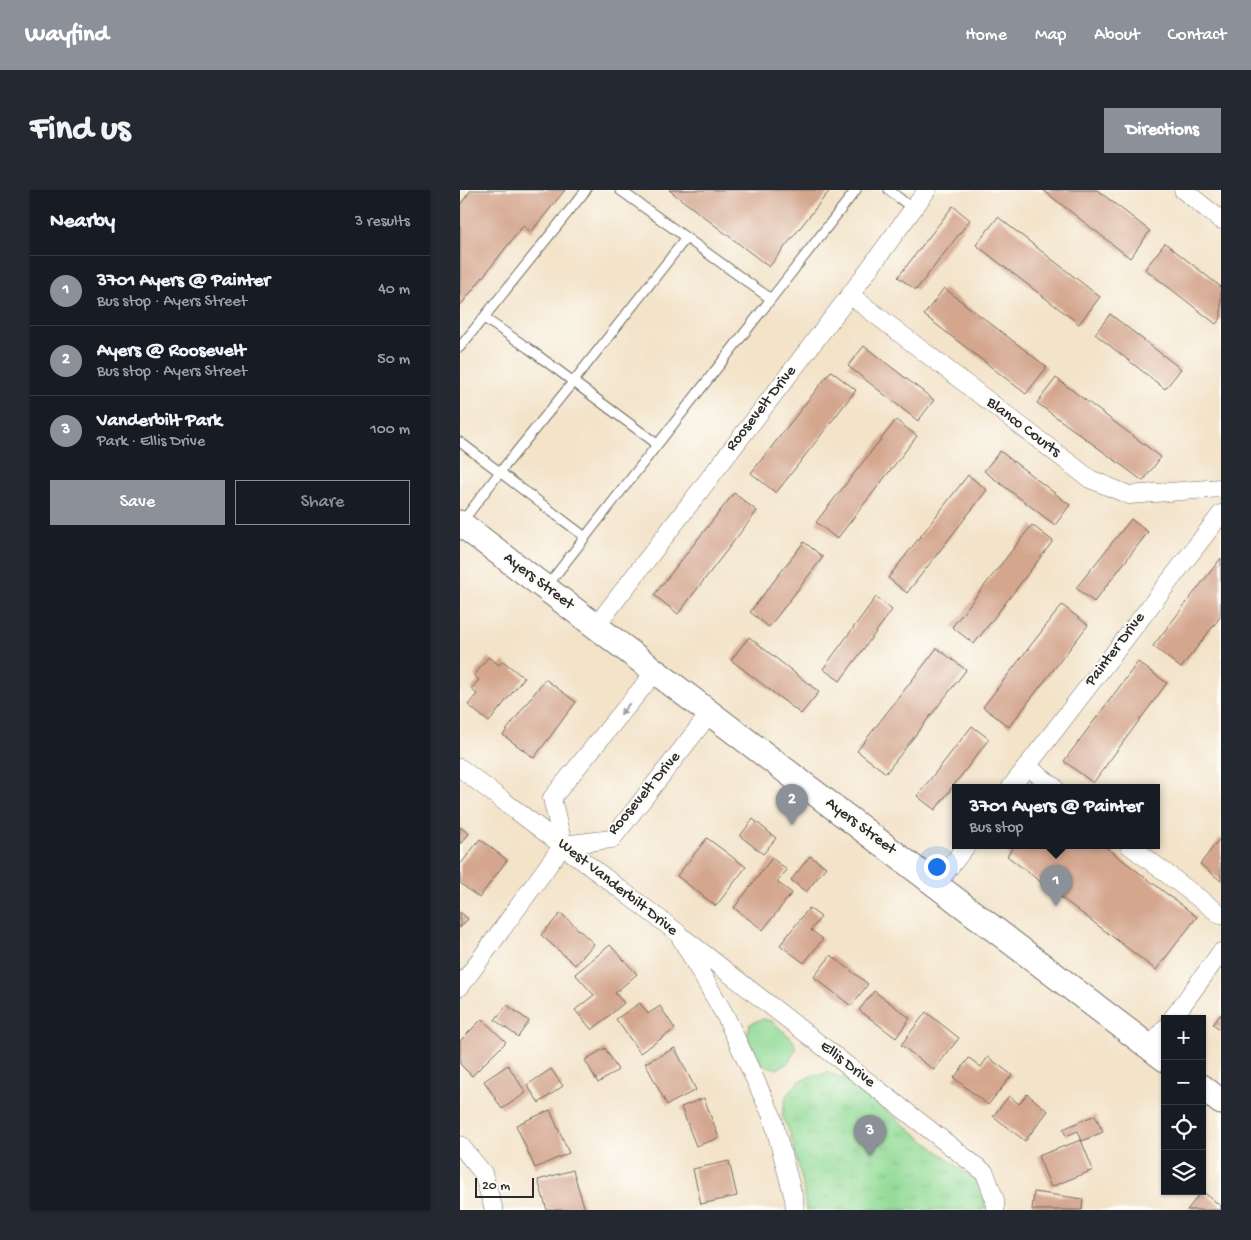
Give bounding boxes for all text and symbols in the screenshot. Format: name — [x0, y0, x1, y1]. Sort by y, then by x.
text: Wayfind — [25, 21, 109, 50]
text: Home — [965, 25, 1007, 46]
text: Map — [1035, 25, 1066, 46]
text: About — [1094, 25, 1140, 46]
text: Contact — [1168, 25, 1226, 46]
button: Directions — [1104, 108, 1221, 153]
text: Find us — [30, 110, 130, 151]
text: Nearby — [50, 210, 115, 235]
text: 3 results — [355, 213, 410, 232]
text: 3701 Ayers @ Painter — [97, 270, 270, 293]
text: 1 — [63, 281, 69, 300]
text: 40 m — [378, 281, 410, 300]
text: Bus stop · Ayers Street — [97, 293, 247, 312]
text: Ayers @ Roosevelt — [97, 340, 245, 363]
text: 2 — [62, 351, 70, 370]
text: 50 m — [377, 351, 410, 370]
street label: Roosevelt Drive — [723, 362, 802, 455]
text: Bus stop · Ayers Street — [97, 363, 247, 382]
street label: Blanco Courts — [981, 393, 1065, 463]
text: Vanderbilt Park — [97, 410, 222, 433]
text: 3 — [62, 421, 70, 440]
text: 100 m — [370, 421, 410, 440]
text: Park · Ellis Drive — [97, 433, 205, 452]
button: Save — [50, 480, 225, 525]
button: Share — [235, 480, 410, 525]
street label: Ayers Street — [499, 549, 578, 616]
street label: Painter Drive — [1081, 609, 1150, 692]
one-way arrow — [619, 703, 630, 716]
street label: Roosevelt Drive — [605, 748, 686, 840]
pin: 2 — [776, 784, 808, 825]
popup — [952, 784, 1160, 849]
street label: Ayers Street — [821, 794, 900, 861]
text: 3701 Ayers @ Painter — [969, 796, 1143, 819]
text: Bus stop — [969, 819, 1023, 838]
street label: West Vanderbilt Drive — [553, 835, 682, 941]
your location — [924, 854, 950, 880]
pin: 1 — [1040, 865, 1072, 906]
map controls — [1161, 1015, 1206, 1195]
button: + — [1161, 1015, 1206, 1060]
street label: Ellis Drive — [816, 1037, 879, 1093]
button: − — [1161, 1060, 1206, 1105]
button: locate — [1161, 1105, 1206, 1150]
pin: 3 — [854, 1115, 886, 1156]
button: layers — [1161, 1150, 1206, 1195]
scale bar — [475, 1175, 534, 1198]
text: 20 m — [482, 1178, 510, 1195]

